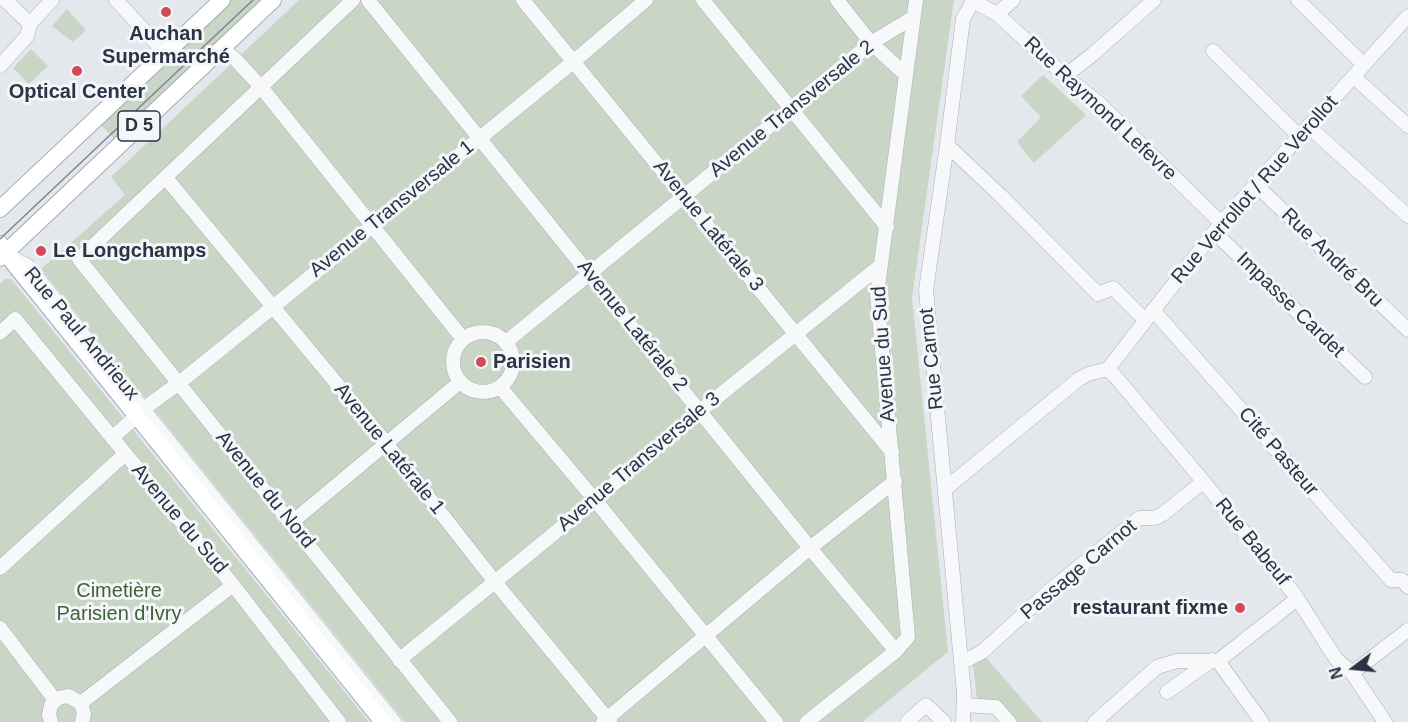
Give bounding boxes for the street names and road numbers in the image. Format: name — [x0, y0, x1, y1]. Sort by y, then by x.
street label: Rue Raymond Lefevre — [1019, 32, 1181, 186]
street label: Avenue Transversale 2 — [705, 35, 879, 183]
street label: Rue Verrollot / Rue Verollot — [1167, 91, 1343, 289]
road number: D 5 — [118, 111, 160, 141]
street label: Avenue Transversale 1 — [305, 135, 479, 283]
street label: Avenue Latérale 3 — [648, 156, 768, 296]
street label: Rue André Bru — [1276, 203, 1388, 313]
street label: Impasse Cardet — [1231, 247, 1349, 363]
street label: Avenue Latérale 2 — [572, 256, 692, 396]
street label: Rue Paul Andrieux — [18, 262, 144, 406]
street label: Avenue du Sud — [867, 285, 901, 423]
street label: Rue Carnot — [915, 307, 949, 411]
street label: Avenue Latérale 1 — [329, 379, 449, 519]
street label: Avenue Transversale 3 — [553, 387, 725, 537]
street label: Cité Pasteur — [1233, 403, 1323, 501]
street label: Avenue du Nord — [210, 426, 320, 554]
street label: Avenue du Sud — [126, 459, 232, 579]
street label: Rue Babeuf — [1209, 493, 1295, 591]
street label: Passage Carnot — [1016, 515, 1142, 625]

